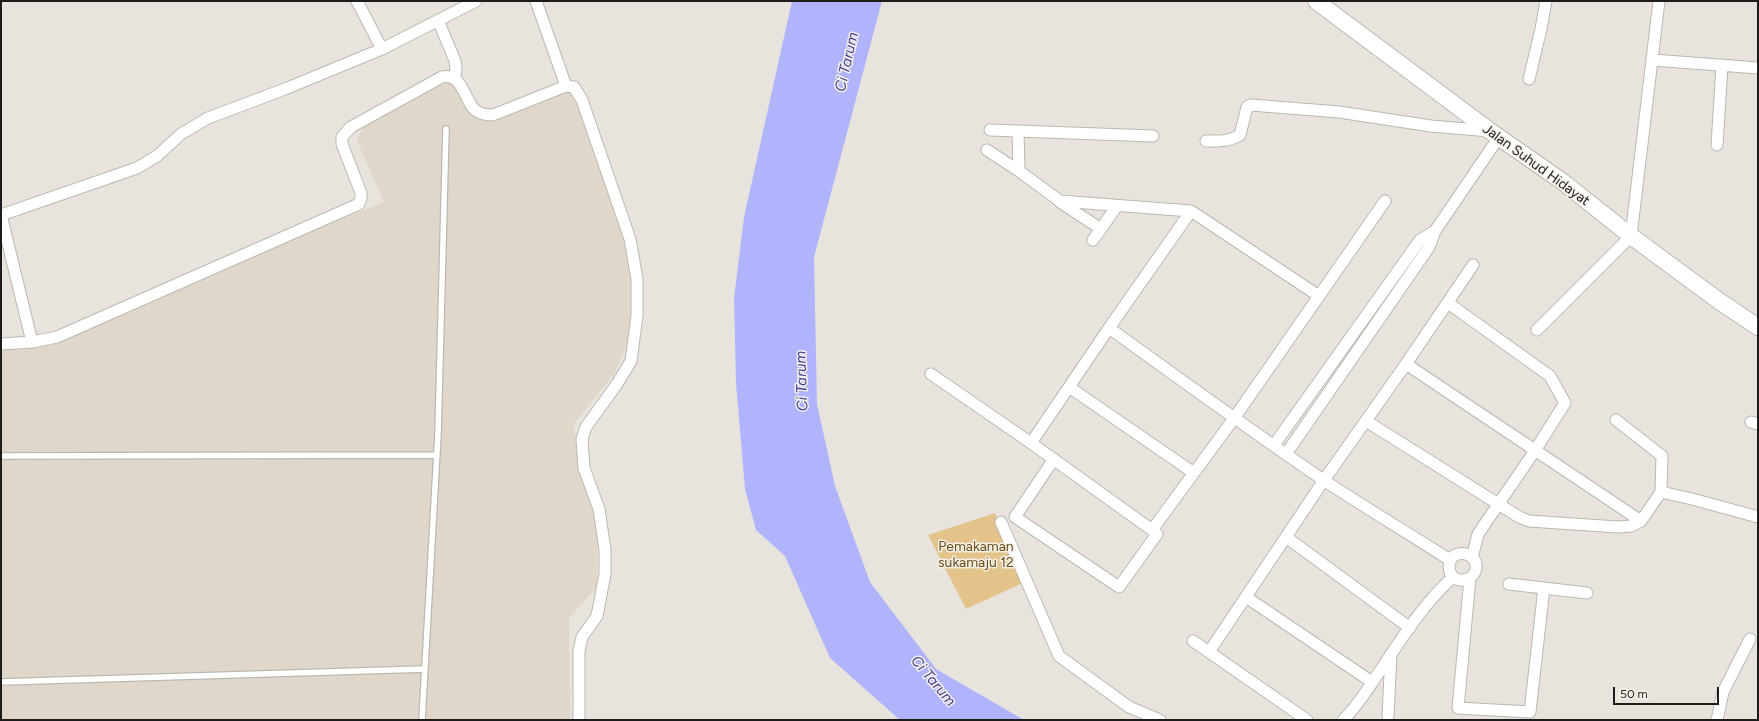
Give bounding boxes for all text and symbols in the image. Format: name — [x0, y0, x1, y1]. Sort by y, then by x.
water label: Ci Tarum — [831, 31, 863, 93]
street label: Jalan Suhud Hidayat — [1479, 121, 1593, 209]
water label: Ci Tarum — [792, 350, 812, 412]
park label: Pemakaman sukamaju 12 — [938, 539, 1014, 572]
water label: Ci Tarum — [907, 652, 959, 710]
scale bar — [1615, 679, 1721, 705]
text: 50 m — [1620, 687, 1648, 701]

